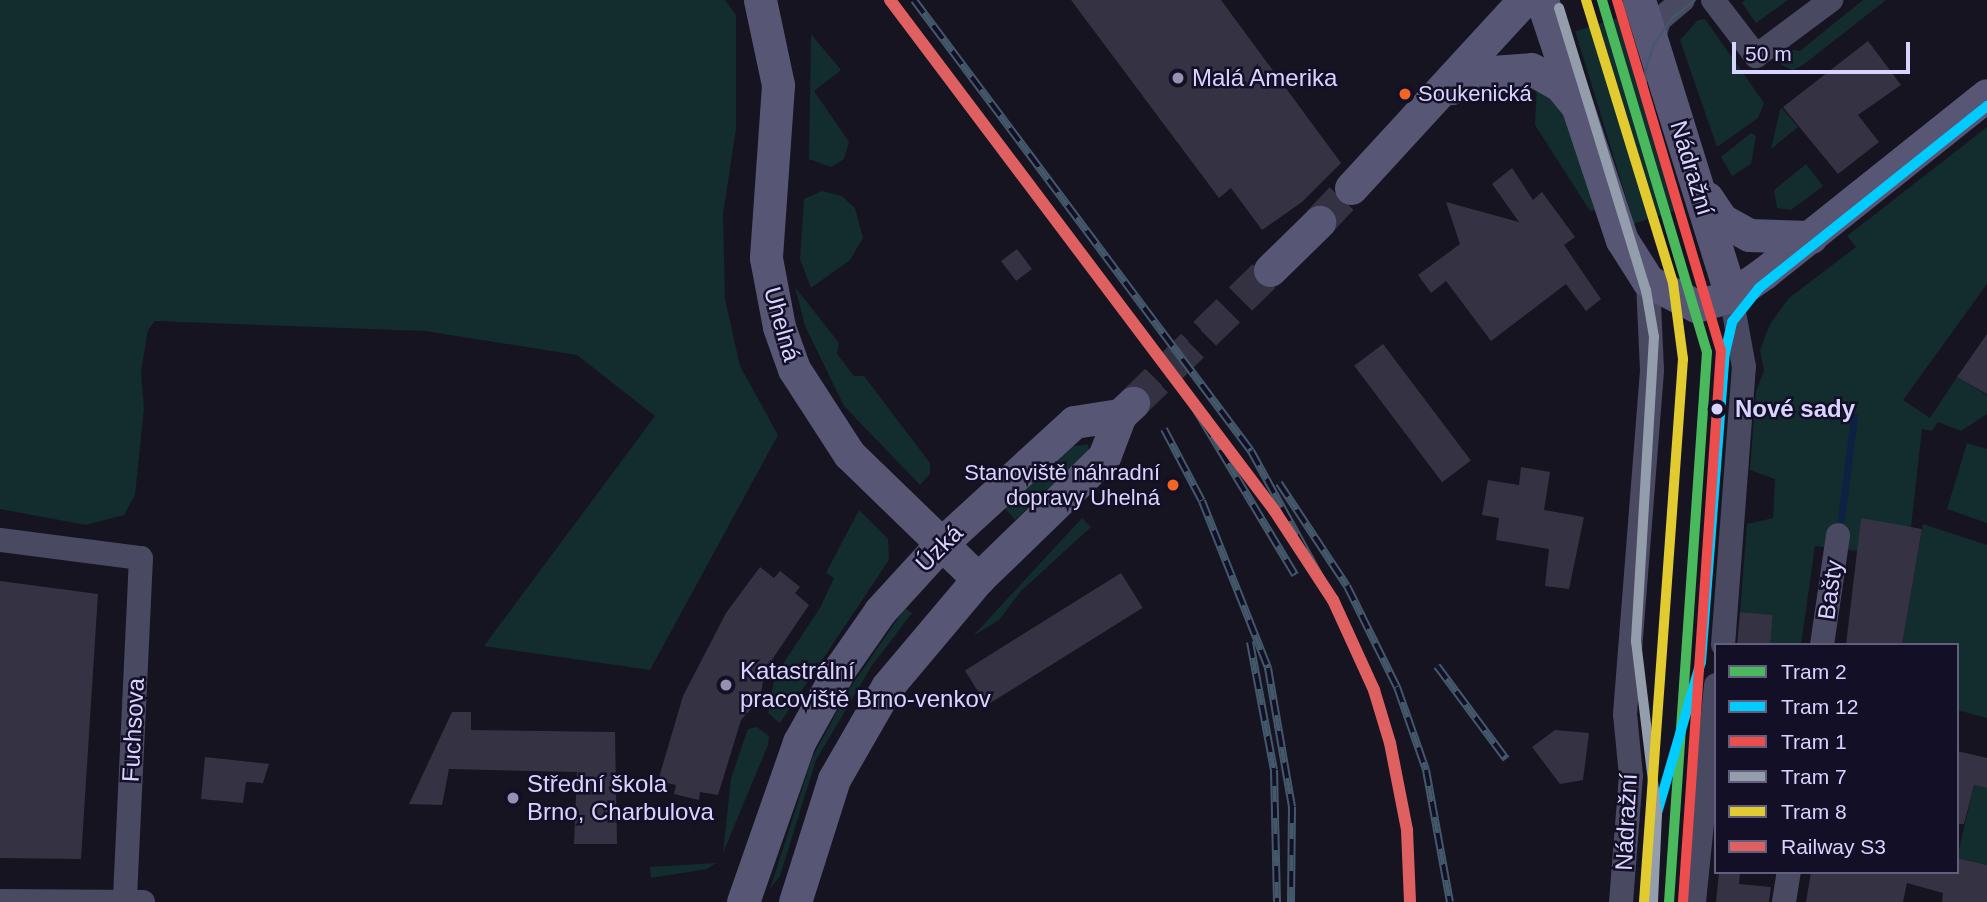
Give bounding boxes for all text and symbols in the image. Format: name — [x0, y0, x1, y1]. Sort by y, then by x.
scale bar — [1735, 28, 1913, 72]
text: 50 m — [1745, 42, 1792, 65]
place label: Malá Amerika — [1192, 64, 1339, 92]
marker: Malá Amerika — [1170, 70, 1186, 86]
place label: Soukenická — [1418, 81, 1532, 107]
marker: Soukenická — [1398, 87, 1412, 101]
street label: Nádražní — [1664, 117, 1720, 219]
street label: Uhelná — [758, 283, 806, 365]
place label: Nové sady — [1735, 395, 1855, 423]
marker: Nové sady — [1705, 397, 1729, 421]
place label: Stanoviště náhradní dopravy Uhelná — [964, 459, 1160, 510]
marker: Stanoviště náhradní dopravy Uhelná — [1166, 478, 1180, 492]
street label: Úzká — [909, 518, 969, 578]
street label: Bašty — [1812, 558, 1848, 622]
legend — [1714, 643, 1959, 874]
place label: Katastrální pracoviště Brno-venkov — [740, 657, 991, 713]
text: Tram 2 — [1781, 660, 1847, 683]
street label: Fuchsova — [116, 677, 150, 783]
marker: Katastrální pracoviště Brno-venkov — [718, 677, 734, 693]
text: Tram 12 — [1781, 695, 1858, 718]
text: Tram 1 — [1781, 730, 1847, 753]
text: Tram 7 — [1781, 765, 1847, 788]
place label: Střední škola Brno, Charbulova — [527, 770, 714, 826]
street label: Nádražní — [1609, 773, 1643, 871]
marker: Střední škola Brno, Charbulova — [505, 790, 521, 806]
text: Tram 8 — [1781, 800, 1847, 823]
text: Railway S3 — [1781, 835, 1886, 858]

